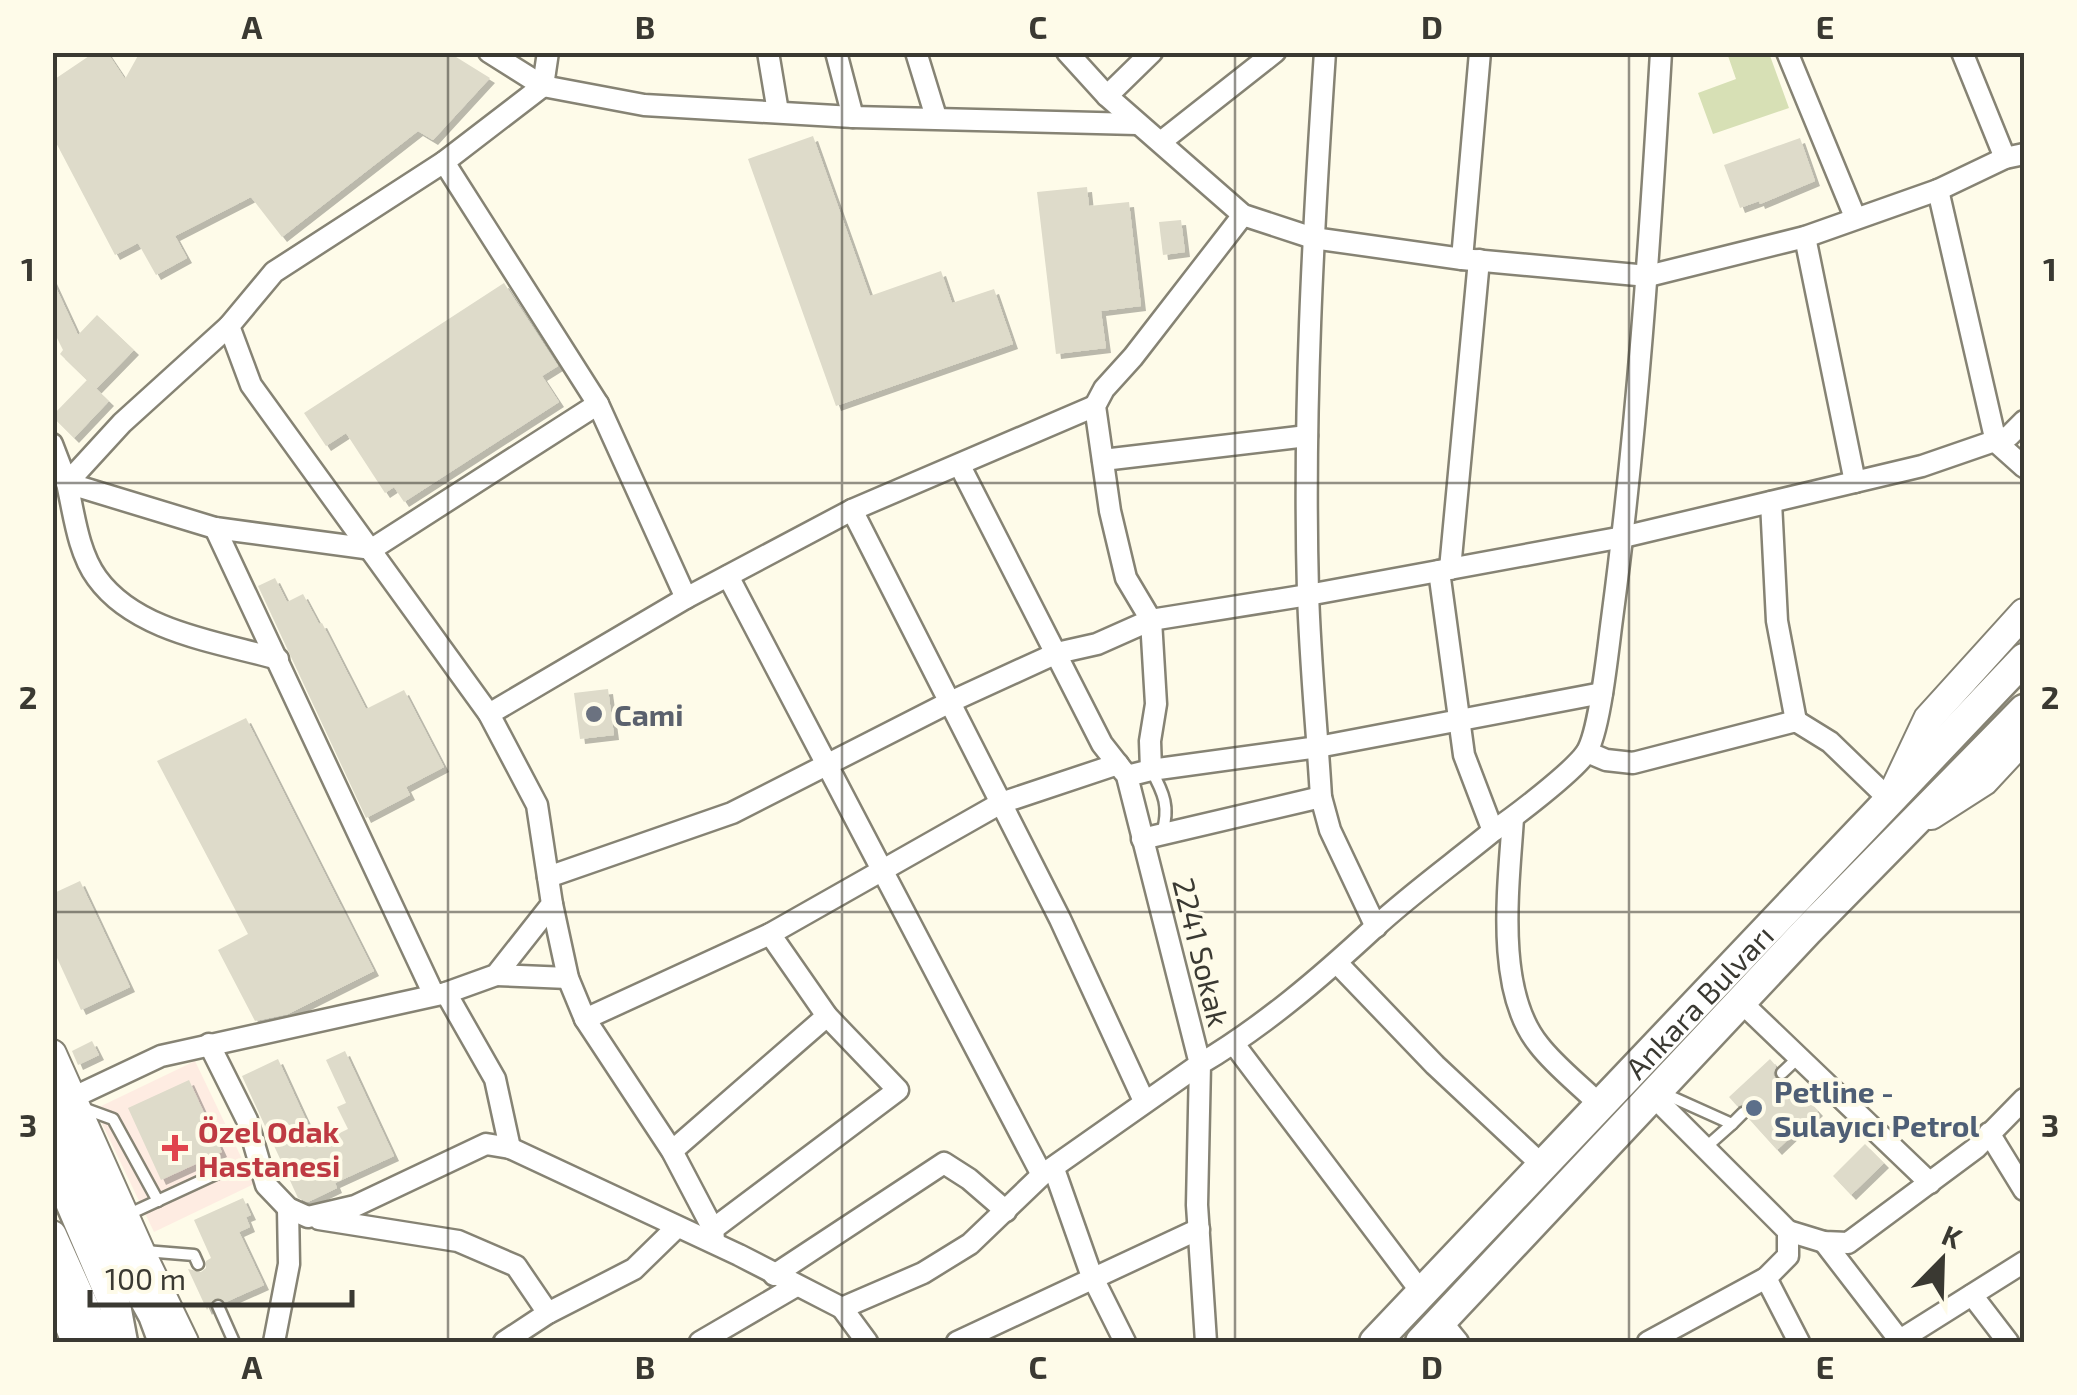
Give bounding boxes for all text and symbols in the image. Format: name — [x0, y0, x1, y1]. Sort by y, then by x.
text: A — [242, 7, 263, 45]
text: B — [635, 7, 655, 45]
text: C — [1029, 7, 1047, 45]
text: D — [1421, 7, 1443, 45]
text: E — [1816, 7, 1834, 45]
text: 1 — [21, 249, 35, 287]
text: 1 — [2043, 249, 2057, 287]
text: 2 — [19, 677, 37, 715]
text: 2 — [2041, 677, 2059, 715]
place label: Cami — [614, 696, 683, 732]
marker: Cami — [583, 703, 605, 725]
street label: 2241 Sokak — [1166, 874, 1238, 1030]
street label: Ankara Bulvarı — [1617, 917, 1780, 1086]
place label: Petline - Sulayıcı Petrol — [1774, 1073, 1979, 1144]
marker: Petline - Sulayıcı Petrol — [1743, 1097, 1765, 1119]
text: 3 — [19, 1105, 37, 1143]
text: 3 — [2041, 1105, 2059, 1143]
place label: Özel Odak Hastanesi — [198, 1113, 340, 1183]
marker: Özel Odak Hastanesi — [162, 1135, 188, 1161]
north arrow — [1892, 1210, 1992, 1310]
text: K — [1937, 1217, 1967, 1255]
scale bar — [90, 1245, 352, 1307]
text: 100 m — [105, 1260, 186, 1296]
text: A — [242, 1347, 263, 1385]
text: B — [635, 1347, 655, 1385]
text: C — [1029, 1347, 1047, 1385]
text: D — [1421, 1347, 1443, 1385]
text: E — [1816, 1347, 1834, 1385]

